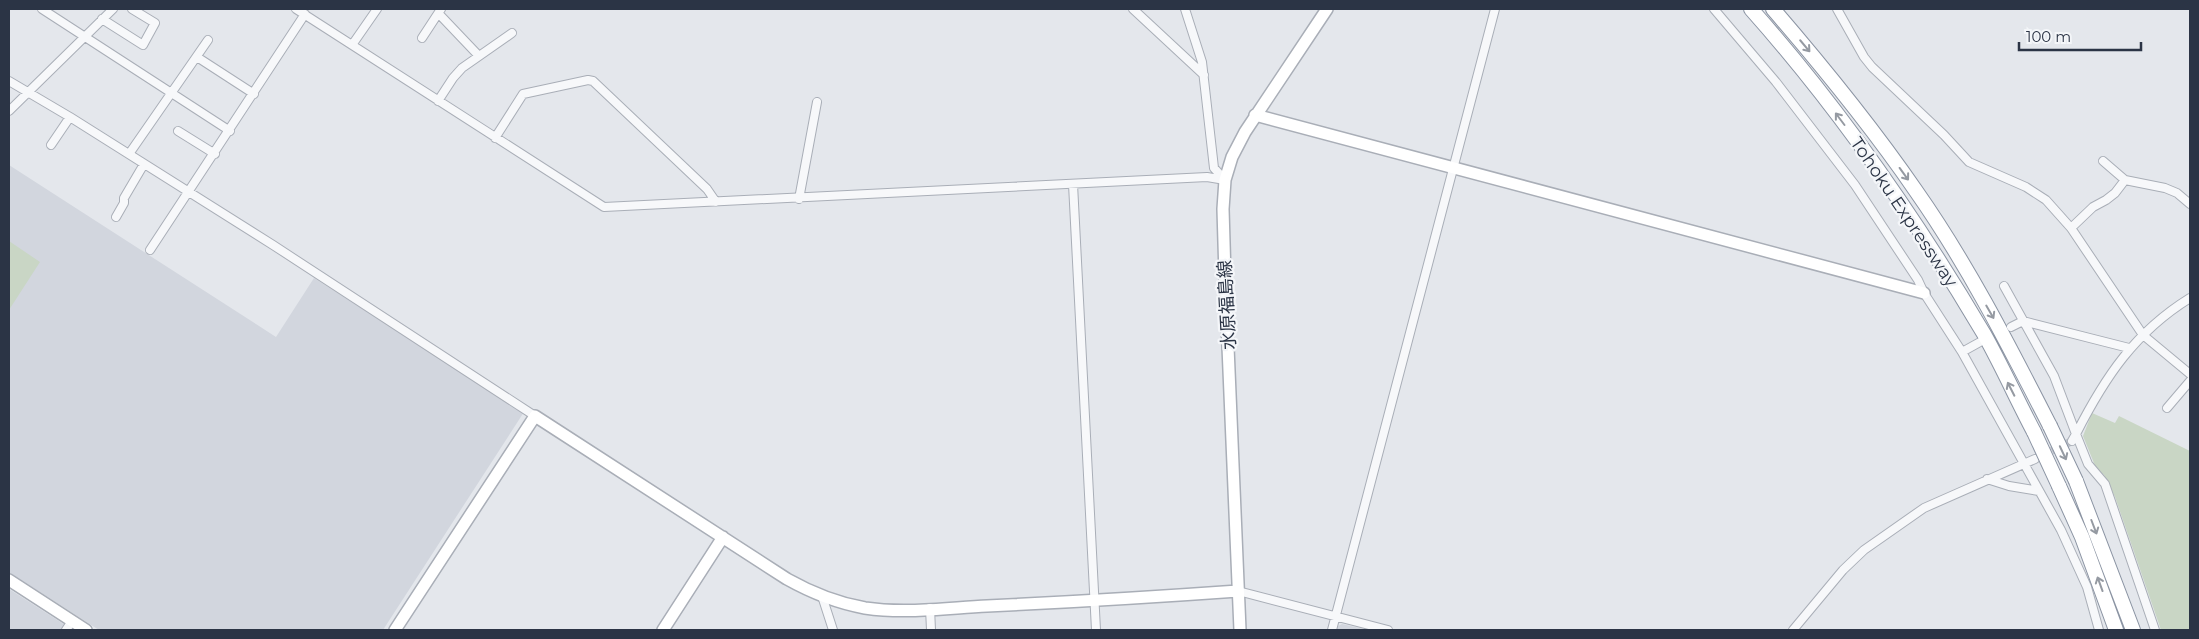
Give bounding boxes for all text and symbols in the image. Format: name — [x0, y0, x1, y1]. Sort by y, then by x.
scale bar — [2019, 20, 2142, 52]
text: 100 m — [2026, 27, 2071, 46]
one-way arrow — [1799, 39, 1810, 52]
one-way arrow — [1835, 113, 1846, 126]
street label: Tohoku Expressway — [1846, 133, 1962, 291]
one-way arrow — [1899, 167, 1909, 181]
street label: 水原福島線 — [1214, 259, 1240, 351]
one-way arrow — [1986, 304, 1996, 318]
one-way arrow — [2006, 381, 2016, 396]
one-way arrow — [2059, 445, 2068, 460]
one-way arrow — [2090, 519, 2099, 534]
one-way arrow — [2095, 577, 2104, 592]

